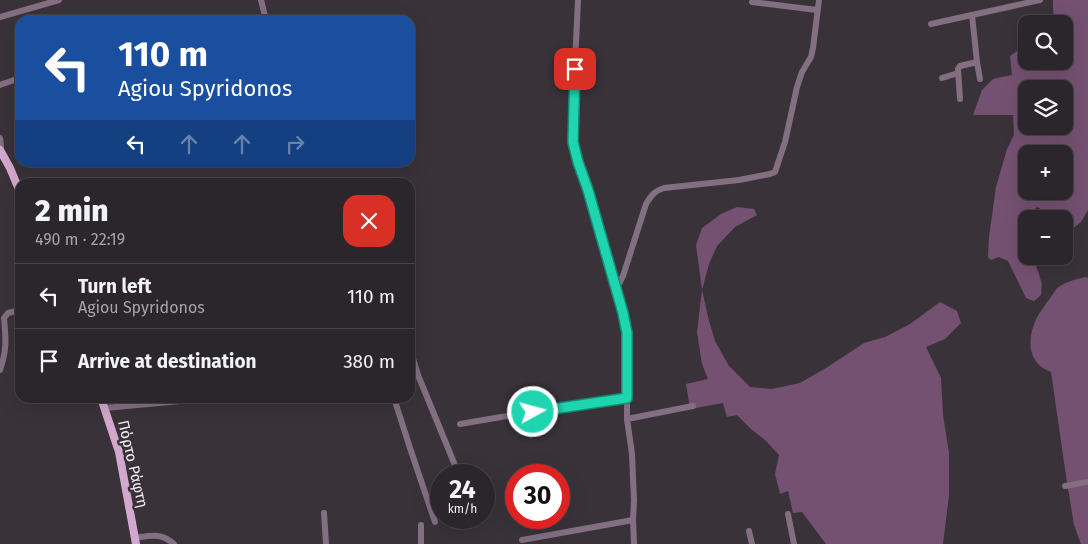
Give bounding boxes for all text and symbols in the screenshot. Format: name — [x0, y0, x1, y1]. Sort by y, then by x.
map controls — [1018, 15, 1073, 265]
button: search — [1018, 15, 1073, 70]
text: 110 m — [118, 33, 208, 75]
icon: left — [35, 35, 100, 100]
pin — [554, 48, 596, 90]
icon: arrive — [561, 55, 589, 83]
text: Agiou Spyridonos — [118, 75, 292, 102]
button: layers — [1018, 80, 1073, 135]
icon: left — [122, 130, 150, 158]
icon: ahead — [175, 130, 203, 158]
icon: ahead — [228, 130, 256, 158]
icon: right — [281, 130, 309, 158]
button: + — [1018, 145, 1073, 200]
text: 2 min — [35, 193, 108, 229]
button: close — [343, 195, 395, 247]
button: − — [1018, 210, 1073, 265]
text: 490 m · 22:19 — [35, 230, 125, 249]
text: Turn left — [78, 275, 152, 298]
icon: left — [35, 282, 63, 310]
text: 110 m — [347, 285, 395, 308]
text: Agiou Spyridonos — [78, 298, 205, 317]
icon: arrive — [35, 347, 63, 375]
text: Arrive at destination — [78, 350, 257, 373]
text: 380 m — [343, 350, 395, 373]
position arrow — [506, 385, 558, 437]
street label: Πόρτο Ράφτη — [114, 418, 152, 510]
speed limit sign: 30 — [505, 464, 570, 529]
text: 24 — [449, 475, 476, 505]
text: km/h — [448, 502, 477, 516]

